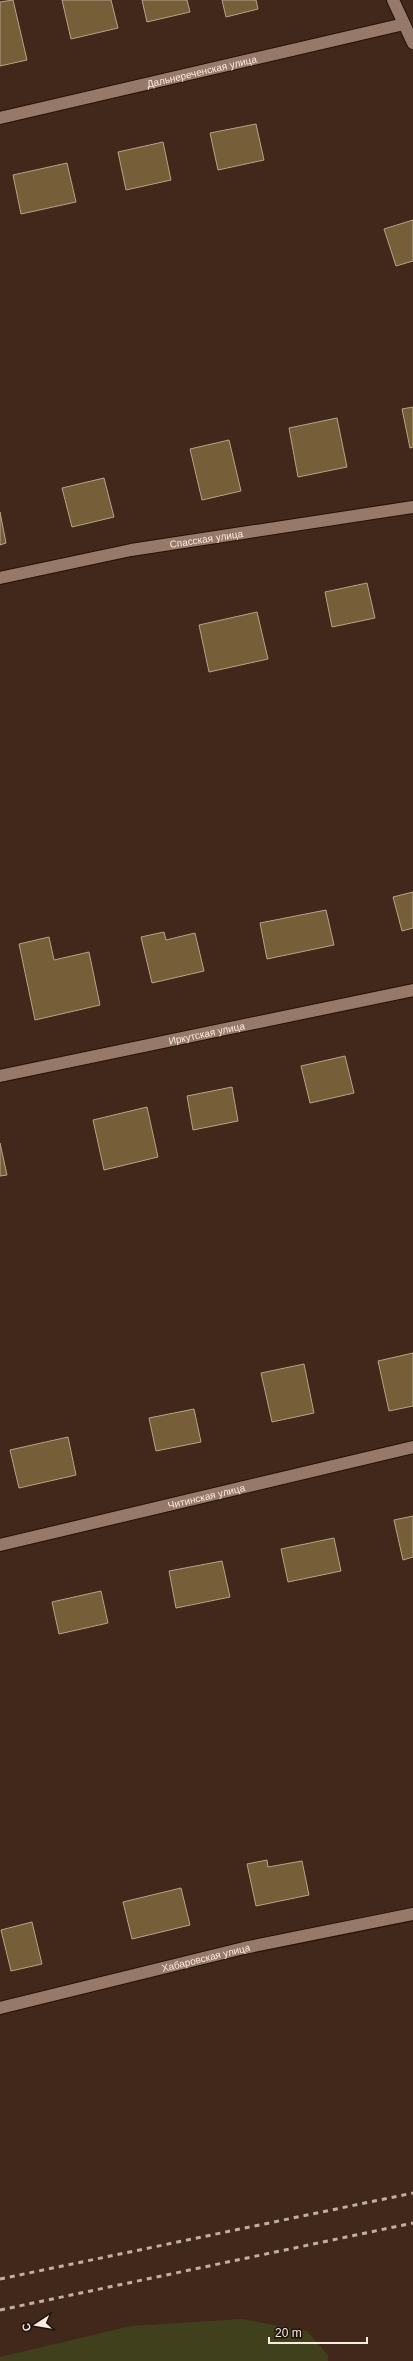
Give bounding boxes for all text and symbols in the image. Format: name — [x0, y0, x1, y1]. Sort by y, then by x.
street label: Дальнереченская улица — [146, 53, 258, 90]
street label: Спасская улица — [169, 528, 244, 550]
street label: Иркутская улица — [168, 1020, 246, 1047]
street label: Читинская улица — [167, 1482, 246, 1511]
street label: Хабаровская улица — [161, 1942, 251, 1974]
north arrow — [16, 2305, 56, 2345]
scale bar — [269, 2319, 367, 2345]
text: С — [20, 2322, 33, 2332]
text: 20 m — [275, 2326, 302, 2340]

